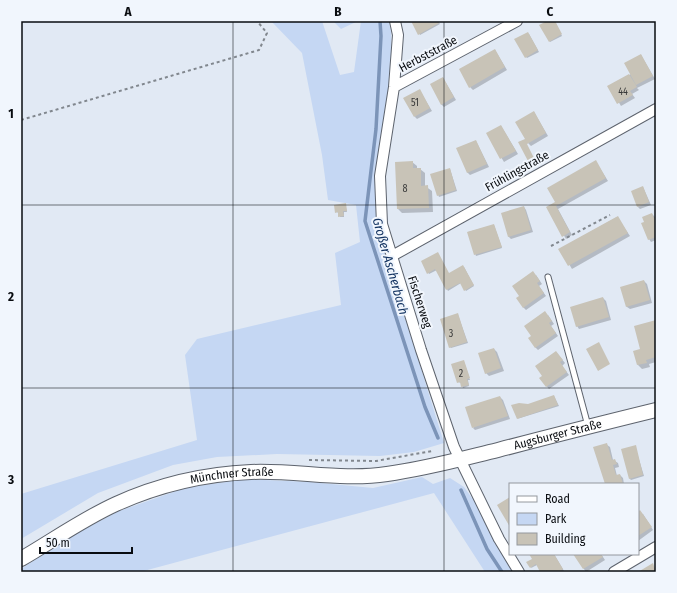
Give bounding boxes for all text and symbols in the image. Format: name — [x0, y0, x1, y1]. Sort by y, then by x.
text: A — [123, 4, 132, 19]
text: B — [334, 4, 342, 19]
text: C — [547, 4, 554, 19]
street label: Herbststraße — [396, 33, 460, 75]
house number: 44 — [618, 86, 628, 98]
house number: 51 — [411, 97, 419, 109]
text: 1 — [8, 106, 14, 121]
street label: Frühlingstraße — [483, 148, 551, 194]
house number: 8 — [403, 183, 408, 195]
water label: Großer Ascherbach — [370, 216, 412, 316]
street label: Fischerweg — [405, 274, 435, 330]
text: 2 — [7, 289, 14, 304]
house number: 3 — [449, 328, 454, 340]
house number: 2 — [459, 368, 464, 380]
street label: Augsburger Straße — [512, 417, 603, 453]
street label: Münchner Straße — [189, 465, 274, 487]
text: 3 — [7, 472, 14, 487]
legend — [509, 483, 639, 555]
text: Road — [545, 492, 570, 506]
text: Park — [545, 512, 567, 526]
scale bar — [40, 529, 132, 555]
text: Building — [545, 532, 586, 546]
text: 50 m — [46, 536, 70, 550]

